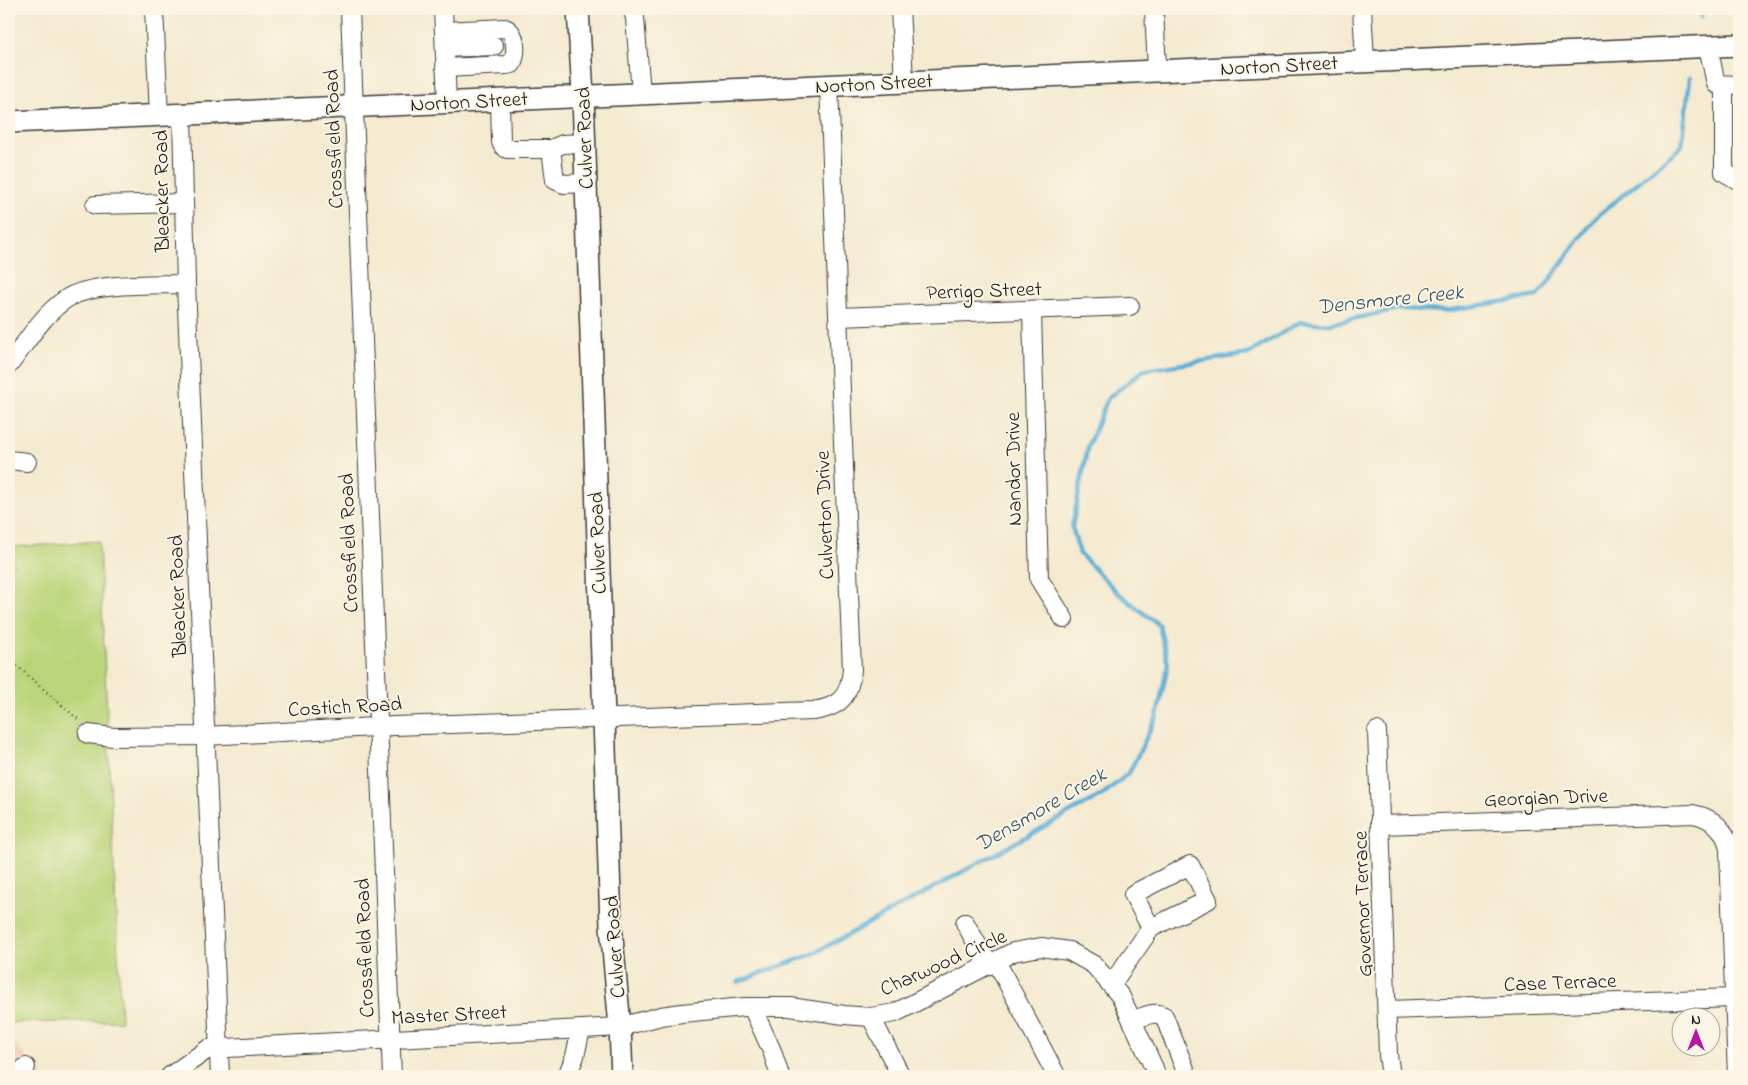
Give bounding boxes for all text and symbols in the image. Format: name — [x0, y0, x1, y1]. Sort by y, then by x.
street label: Norton Street — [1219, 49, 1339, 85]
street label: Norton Street — [814, 67, 934, 103]
street label: Crossfield Road — [318, 68, 352, 209]
street label: Norton Street — [409, 85, 529, 121]
street label: Culver Road — [569, 86, 603, 190]
street label: Bleacker Road — [147, 129, 179, 253]
street label: Perrigo Street — [926, 275, 1042, 311]
water label: Densmore Creek — [1316, 277, 1466, 325]
street label: Nandor Drive — [999, 411, 1031, 526]
street label: Culverton Drive — [809, 449, 843, 580]
street label: Crossfield Road — [333, 472, 367, 613]
street label: Culver Road — [582, 491, 616, 595]
street label: Bleacker Road — [162, 534, 196, 659]
street label: Costich Road — [287, 690, 403, 726]
water label: Densmore Creek — [970, 759, 1114, 861]
street label: Georgian Drive — [1484, 782, 1609, 818]
street label: Governor Terrace — [1346, 830, 1382, 978]
street label: Crossfield Road — [349, 877, 383, 1018]
street label: Culver Road — [597, 894, 635, 999]
street label: Charwood Circle — [876, 922, 1013, 1005]
street label: Case Terrace — [1503, 967, 1618, 1001]
street label: Master Street — [390, 998, 508, 1034]
north arrow — [1670, 1008, 1720, 1058]
text: N — [1691, 1010, 1701, 1031]

